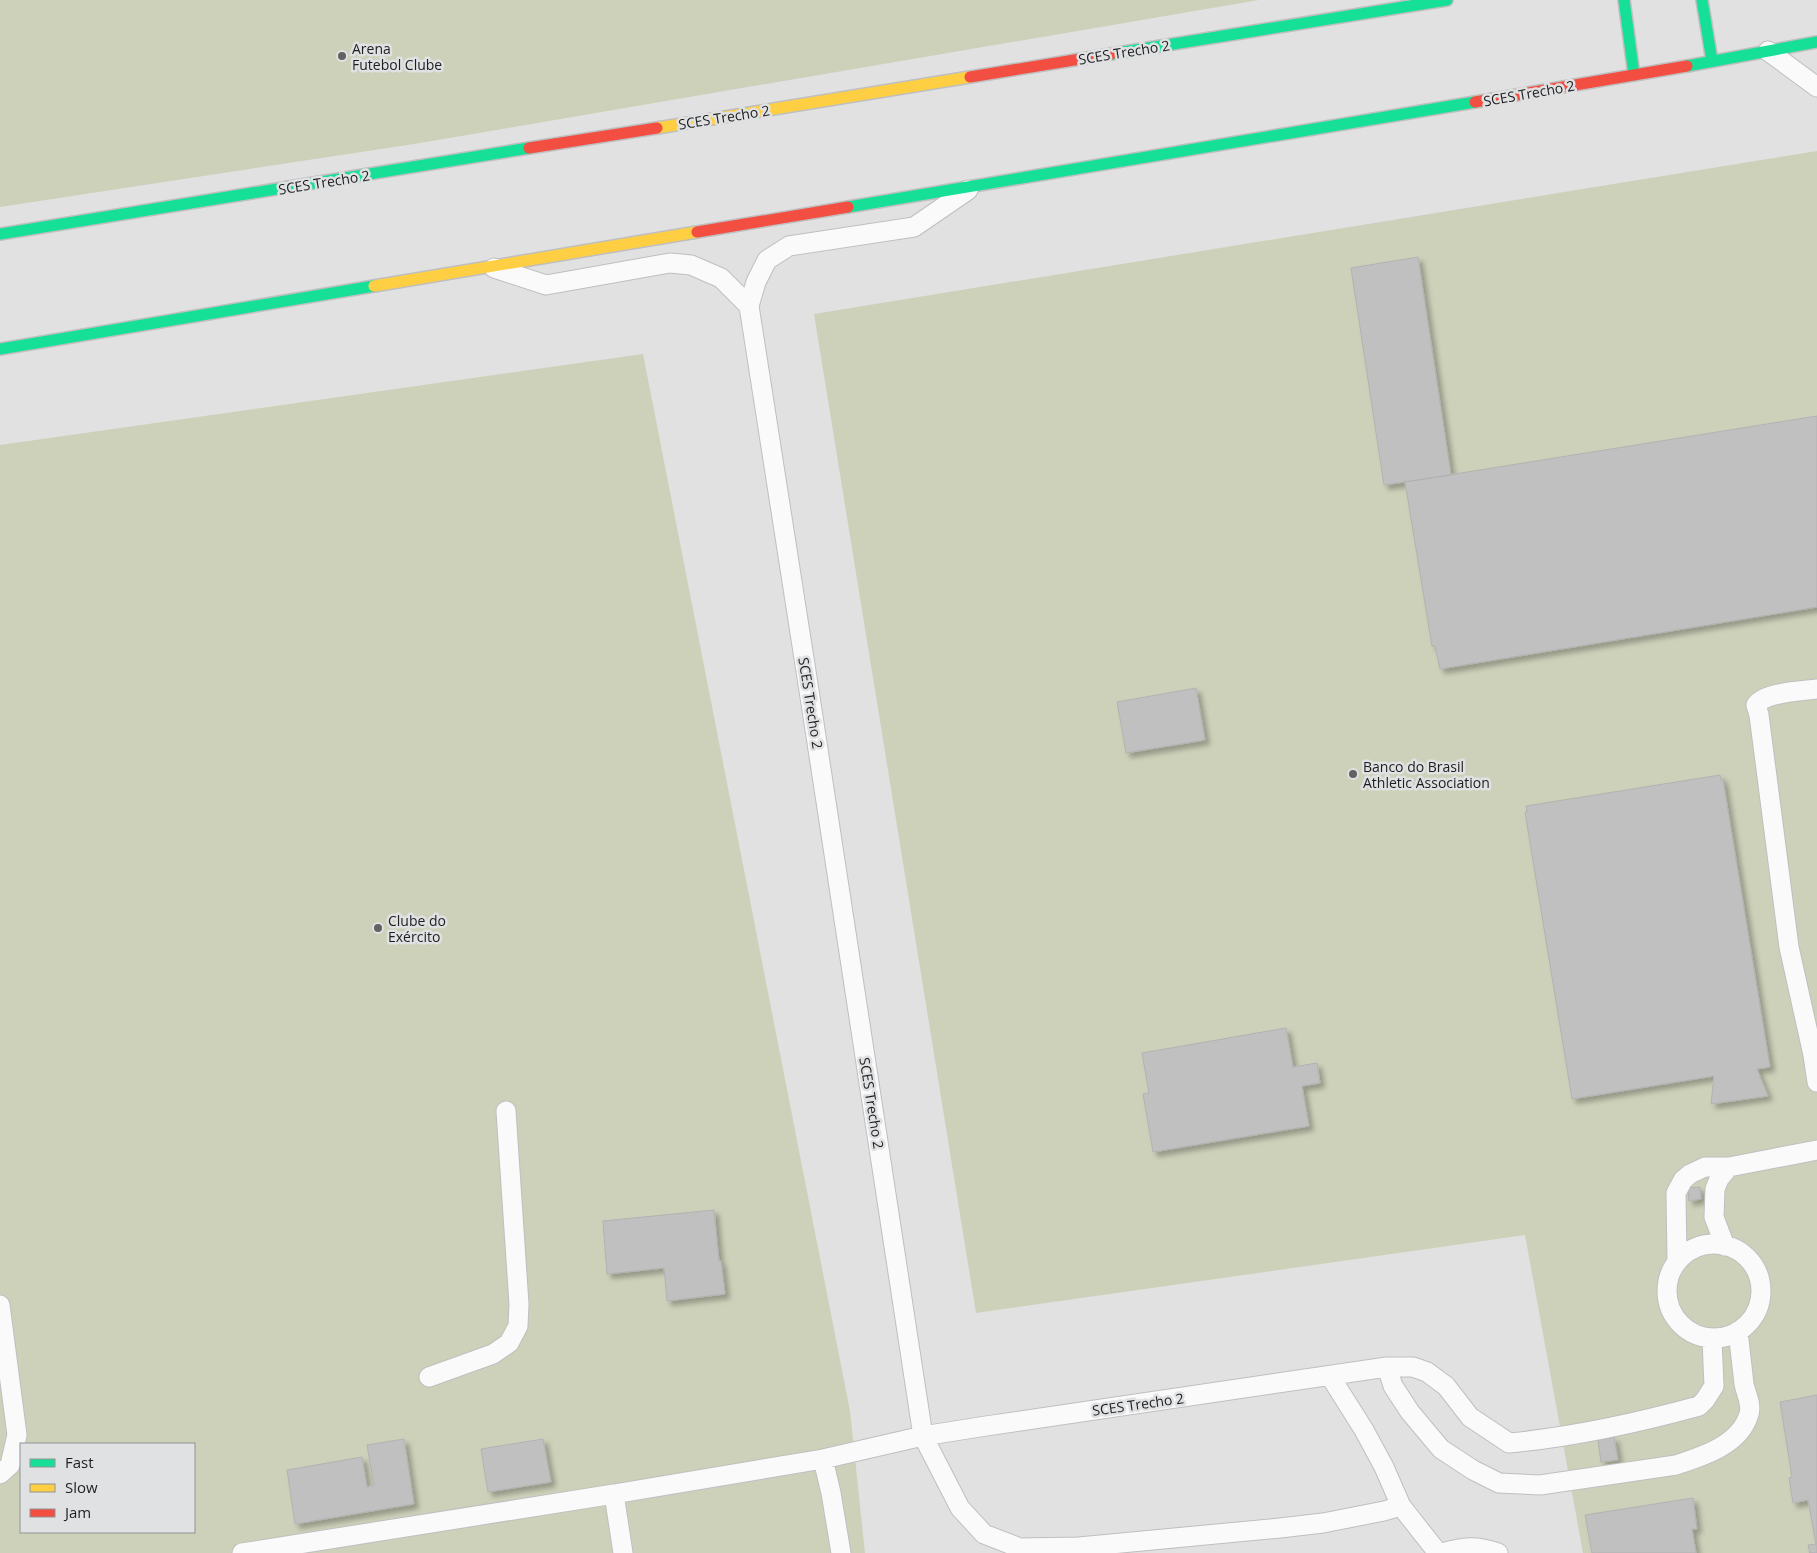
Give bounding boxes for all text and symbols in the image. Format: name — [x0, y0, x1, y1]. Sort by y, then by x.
street label: SCES Trecho 2 — [1077, 35, 1171, 69]
place label: Arena Futebol Clube — [352, 39, 442, 74]
marker: Arena Futebol Clube — [336, 50, 348, 62]
street label: SCES Trecho 2 — [1482, 76, 1576, 110]
street label: SCES Trecho 2 — [677, 100, 771, 134]
street label: SCES Trecho 2 — [277, 165, 371, 199]
street label: SCES Trecho 2 — [794, 656, 828, 750]
place label: Banco do Brasil Athletic Association — [1363, 757, 1490, 792]
marker: Banco do Brasil Athletic Association — [1347, 768, 1359, 780]
place label: Clube do Exército — [388, 911, 446, 946]
marker: Clube do Exército — [372, 922, 384, 934]
street label: SCES Trecho 2 — [855, 1056, 889, 1150]
street label: SCES Trecho 2 — [1091, 1388, 1185, 1420]
legend — [20, 1443, 195, 1533]
text: Fast — [65, 1452, 94, 1472]
text: Slow — [65, 1477, 98, 1497]
text: Jam — [63, 1502, 91, 1522]

